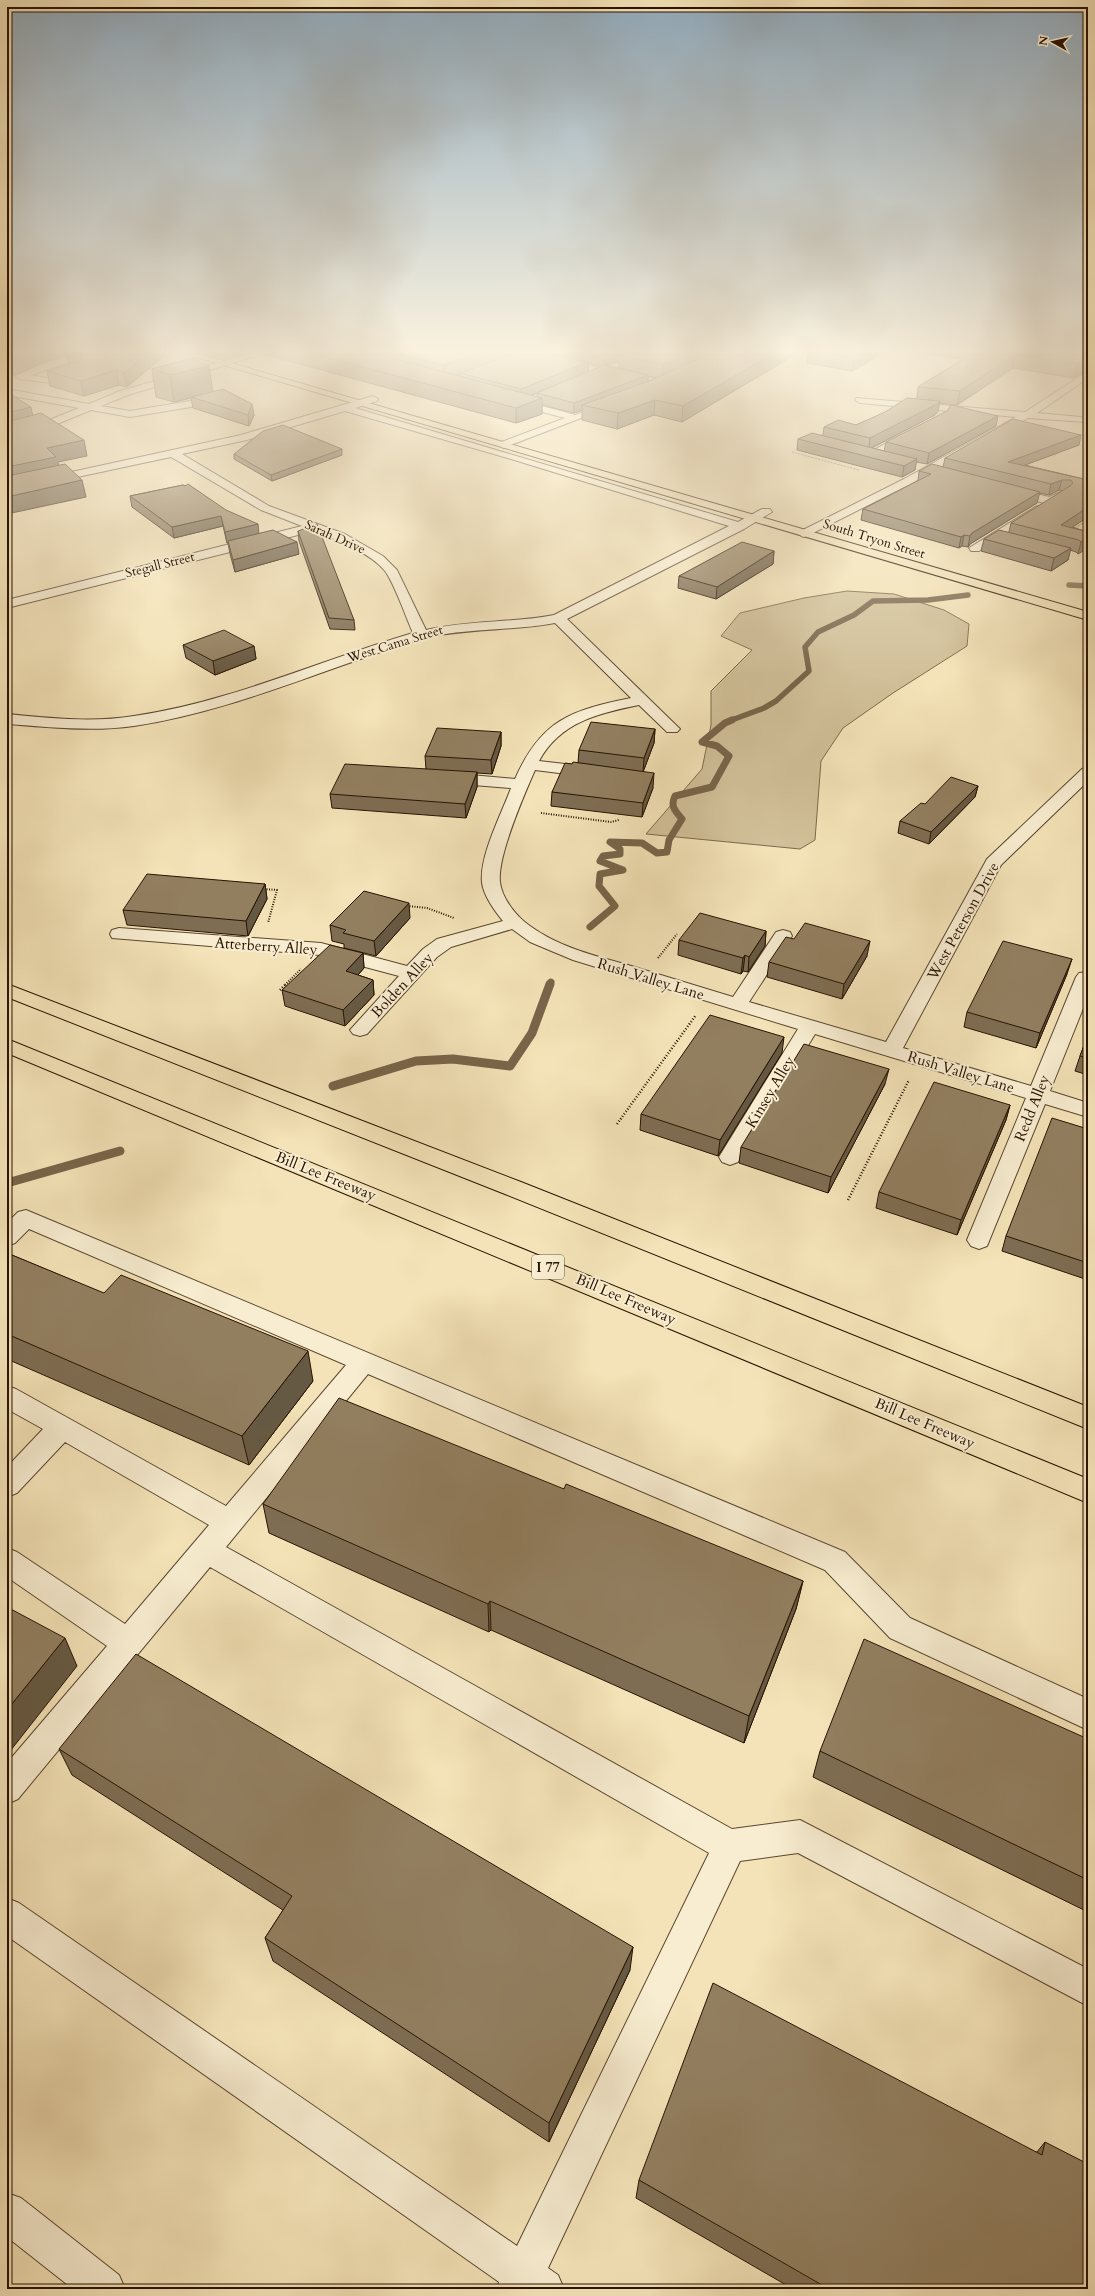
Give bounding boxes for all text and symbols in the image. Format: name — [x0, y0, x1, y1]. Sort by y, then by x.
north arrow — [1033, 22, 1073, 62]
text: N — [1036, 34, 1052, 46]
street label: South Tryon Street — [821, 515, 927, 563]
street label: Sarah Drive — [302, 516, 368, 558]
street label: Stegall Street — [123, 548, 197, 582]
street label: West Cama Street — [344, 621, 445, 667]
street label: West Peterson Drive — [922, 858, 1004, 984]
street label: Atterberry Alley — [214, 932, 318, 960]
street label: Bolden Alley — [367, 948, 437, 1022]
street label: Rush Valley Lane — [595, 953, 707, 1005]
street label: Rush Valley Lane — [905, 1046, 1017, 1098]
street label: Kinsey Alley — [741, 1052, 799, 1132]
street label: Redd Alley — [1010, 1072, 1054, 1144]
street label: Bill Lee Freeway — [273, 1147, 379, 1205]
road number: I 77 — [532, 1255, 564, 1279]
street label: Bill Lee Freeway — [573, 1269, 679, 1329]
street label: Bill Lee Freeway — [872, 1393, 978, 1453]

